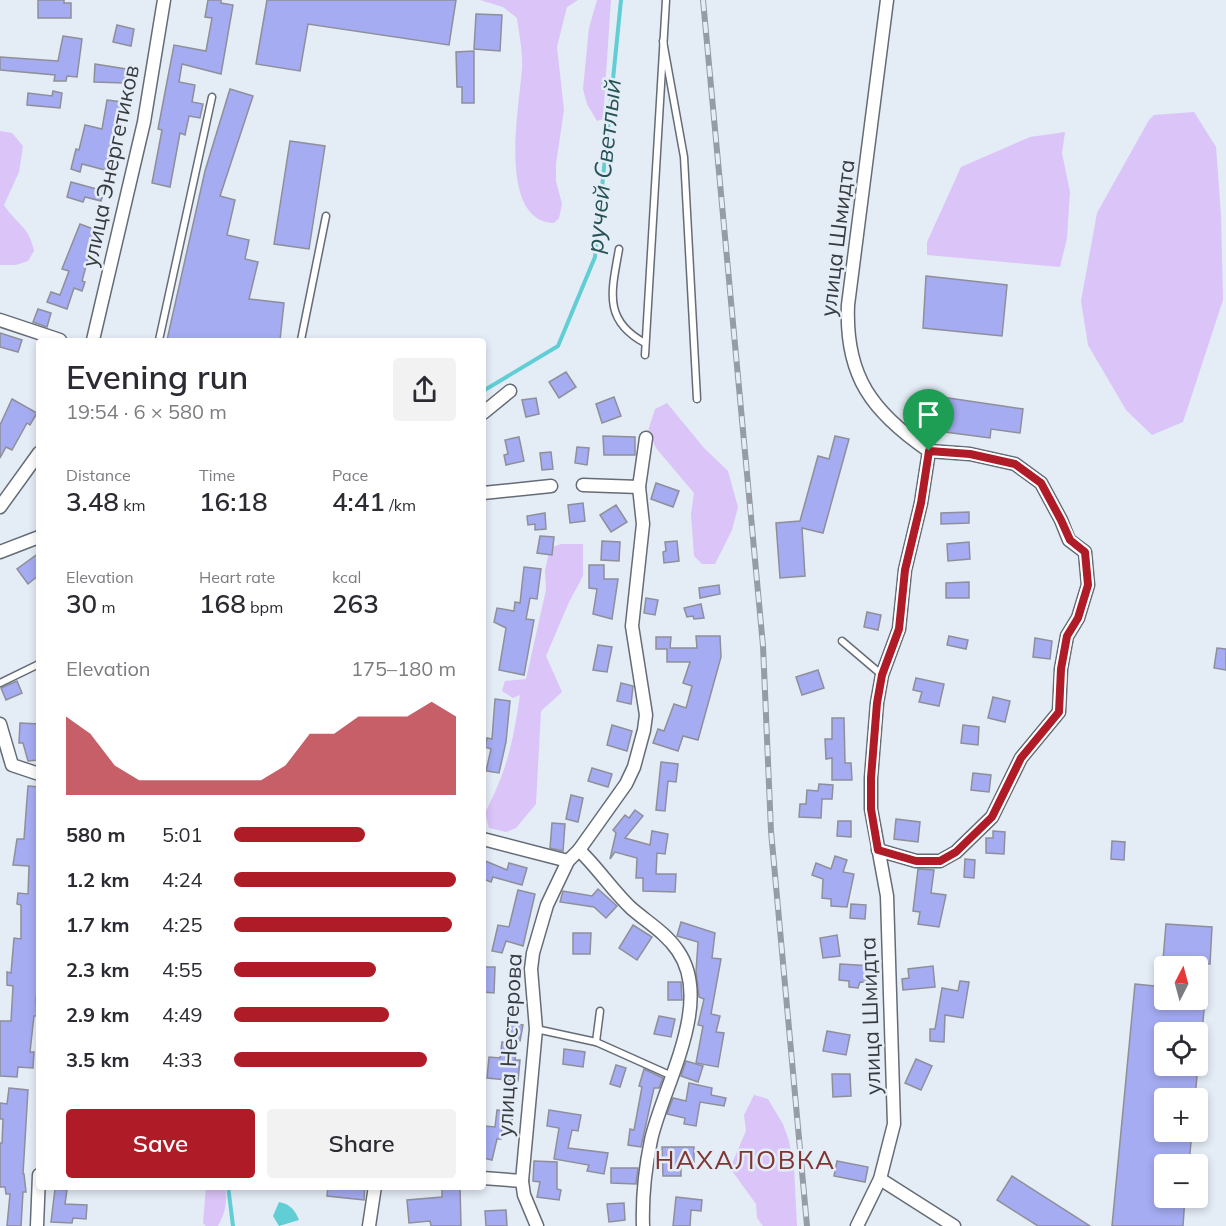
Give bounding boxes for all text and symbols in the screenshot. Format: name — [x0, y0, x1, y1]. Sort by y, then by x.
street label: улица Энергетиков — [75, 62, 145, 270]
water label: ручей Светлый — [579, 77, 627, 255]
street label: улица Шмидта — [813, 158, 861, 318]
text: Evening run — [66, 356, 248, 397]
button: share — [393, 358, 456, 421]
pin — [903, 389, 954, 451]
icon: arrive — [912, 398, 945, 431]
text: 19:54 · 6 × 580 m — [66, 399, 227, 424]
text: Distance — [66, 465, 131, 485]
text: Time — [199, 465, 235, 485]
text: Pace — [332, 465, 368, 485]
text: 3.48 — [66, 485, 119, 518]
text: 16:18 — [199, 485, 268, 518]
text: 4:41 — [332, 485, 385, 518]
text: km — [119, 495, 145, 515]
text: /km — [385, 495, 416, 515]
text: Elevation — [66, 567, 134, 587]
text: Heart rate — [199, 567, 275, 587]
text: kcal — [332, 567, 361, 587]
text: 30 — [66, 587, 97, 620]
text: 168 — [199, 587, 246, 620]
text: 263 — [332, 587, 379, 620]
text: m — [97, 597, 115, 617]
text: bpm — [246, 597, 283, 617]
text: Elevation — [66, 656, 151, 681]
text: 175–180 m — [351, 656, 456, 681]
text: 580 m — [66, 822, 125, 847]
text: 5:01 — [162, 822, 203, 847]
text: 1.2 km — [66, 867, 129, 892]
text: 4:24 — [162, 867, 203, 892]
text: 1.7 km — [66, 912, 129, 937]
text: 4:25 — [162, 912, 203, 937]
street label: улица Шмидта — [853, 936, 887, 1096]
street label: улица Нестерова — [490, 952, 528, 1138]
north arrow — [1154, 956, 1208, 1010]
map controls — [1154, 956, 1208, 1208]
text: 2.3 km — [66, 957, 129, 982]
text: 4:55 — [162, 957, 203, 982]
text: 2.9 km — [66, 1002, 129, 1027]
text: 4:49 — [162, 1002, 203, 1027]
button: locate — [1154, 1022, 1208, 1076]
text: 3.5 km — [66, 1047, 129, 1072]
text: 4:33 — [162, 1047, 203, 1072]
button: + — [1154, 1088, 1208, 1142]
button: Save — [66, 1109, 255, 1178]
button: Share — [267, 1109, 456, 1178]
district label: НАХАЛОВКА — [654, 1143, 836, 1176]
button: − — [1154, 1154, 1208, 1208]

